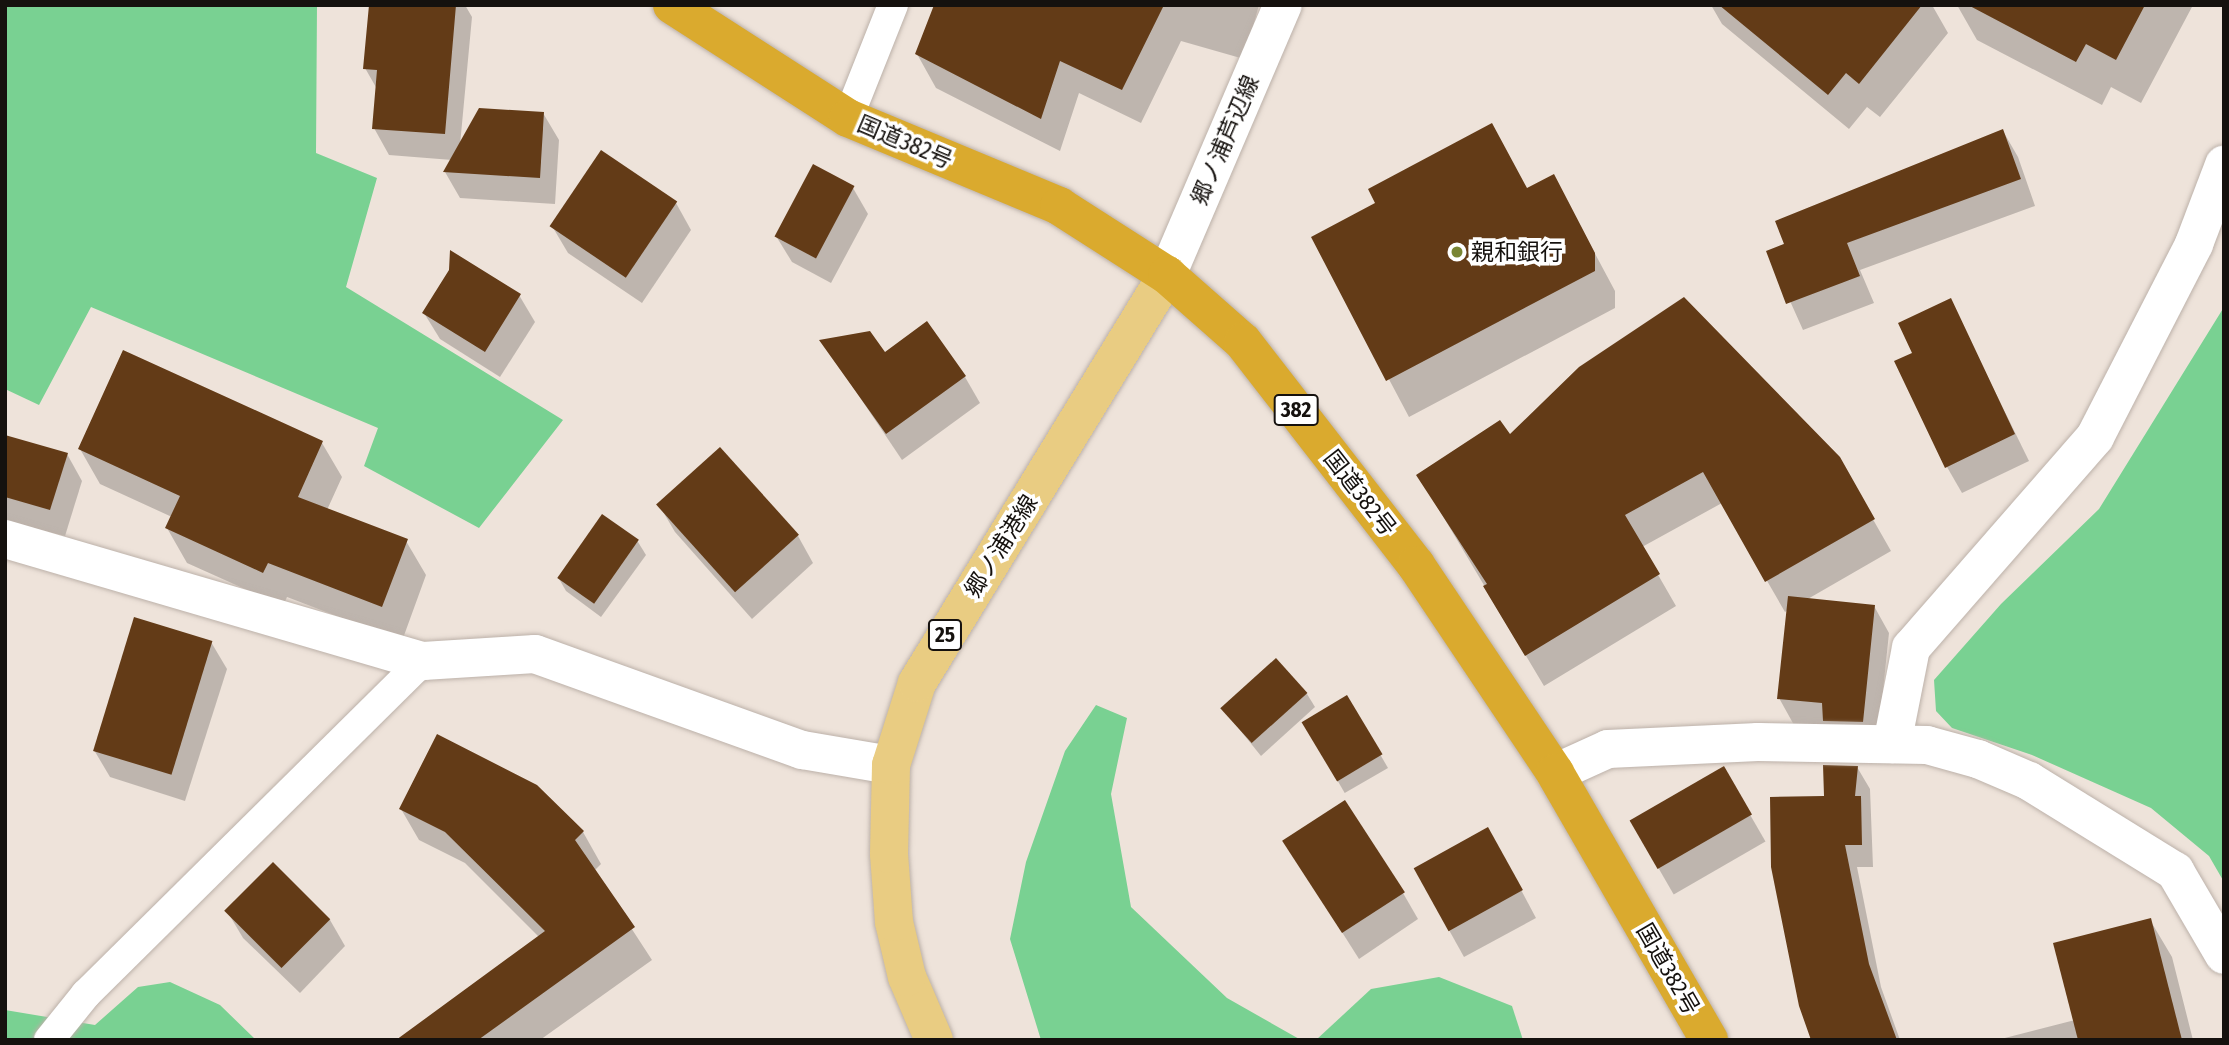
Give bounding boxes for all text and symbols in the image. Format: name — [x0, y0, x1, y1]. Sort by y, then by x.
street label: 郷ノ浦芦辺線 — [1185, 71, 1265, 209]
street label: 国道382号 — [853, 110, 957, 174]
place label: 親和銀行 — [1471, 238, 1563, 266]
marker: 親和銀行 — [1449, 244, 1465, 260]
road number: 382 — [1273, 392, 1319, 428]
street label: 国道382号 — [1318, 445, 1402, 541]
street label: 郷ノ浦港線 — [959, 490, 1043, 602]
road number: 25 — [928, 618, 962, 652]
street label: 国道382号 — [1631, 918, 1705, 1020]

